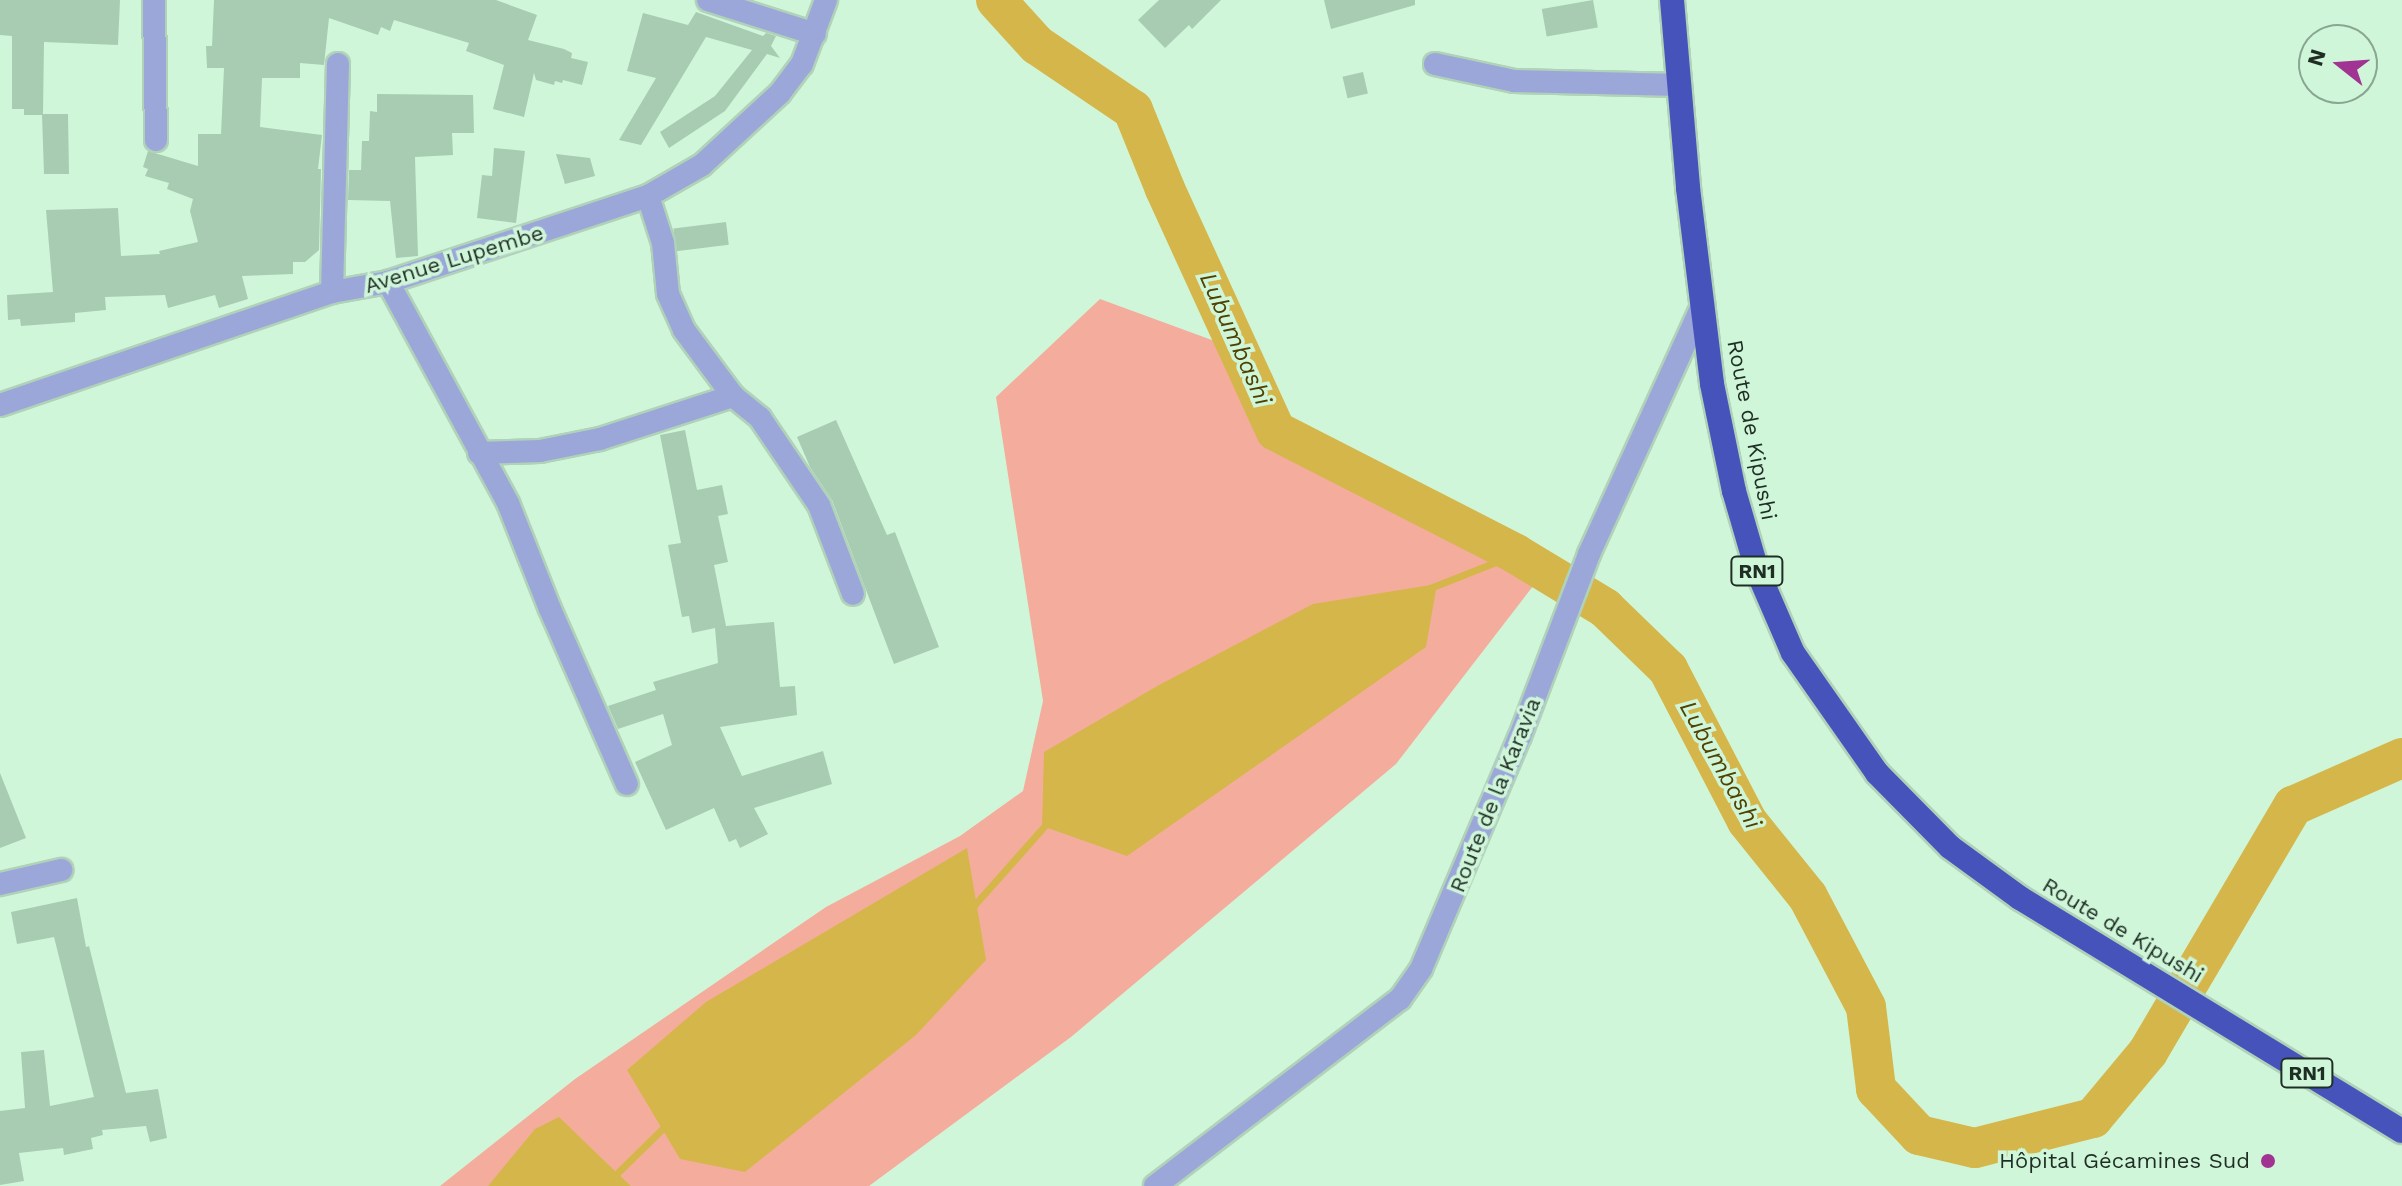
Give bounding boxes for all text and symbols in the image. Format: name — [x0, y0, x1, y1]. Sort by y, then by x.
north arrow — [2298, 24, 2378, 104]
text: N — [2302, 46, 2331, 69]
street label: Avenue Lupembe — [361, 219, 547, 299]
water label: Lubumbashi — [1193, 268, 1277, 410]
street label: Route de Kipushi — [1722, 338, 1782, 522]
road number: RN1 — [1729, 555, 1785, 587]
street label: Route de la Karavia — [1444, 694, 1546, 896]
water label: Lubumbashi — [1673, 696, 1767, 834]
street label: Route de Kipushi — [2038, 872, 2208, 988]
road number: RN1 — [2279, 1057, 2335, 1089]
place label: Hôpital Gécamines Sud — [1998, 1148, 2250, 1174]
marker: Hôpital Gécamines Sud — [2257, 1150, 2279, 1172]

